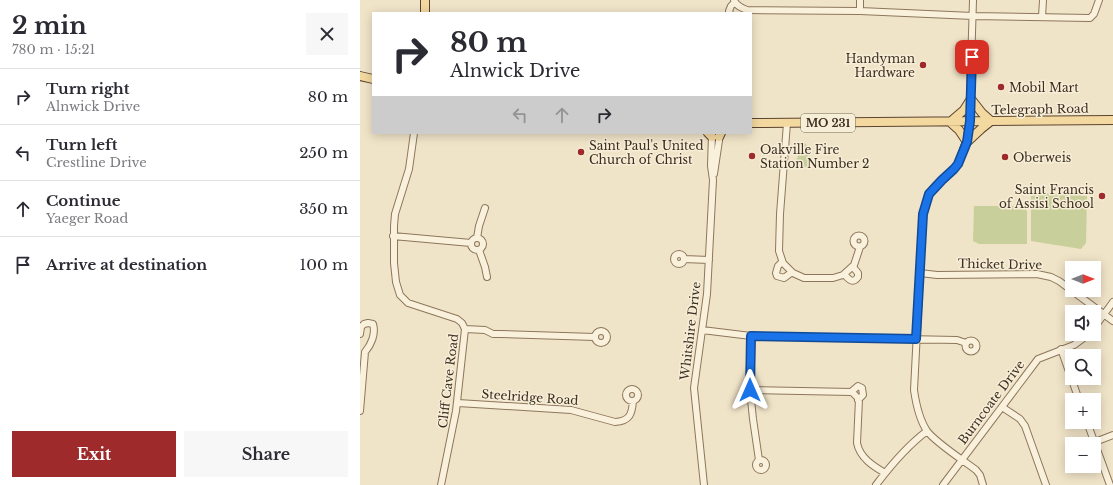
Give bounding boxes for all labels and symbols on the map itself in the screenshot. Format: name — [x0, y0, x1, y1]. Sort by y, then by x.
pin — [955, 40, 989, 74]
place label: Handyman Hardware — [846, 51, 915, 80]
marker: Handyman Hardware — [918, 60, 928, 70]
place label: Mobil Mart — [1009, 80, 1079, 95]
marker: Mobil Mart — [996, 82, 1006, 92]
street label: Telegraph Road — [991, 101, 1089, 117]
road number: MO 231 — [801, 114, 855, 132]
place label: Saint Paul's United Church of Christ — [589, 138, 704, 167]
place label: Oakville Fire Station Number 2 — [760, 142, 869, 171]
marker: Saint Paul's United Church of Christ — [576, 147, 586, 157]
place label: Oberweis — [1013, 150, 1071, 165]
marker: Oakville Fire Station Number 2 — [747, 151, 757, 161]
marker: Oberweis — [1000, 152, 1010, 162]
place label: Saint Francis of Assisi School — [999, 182, 1094, 211]
marker: Saint Francis of Assisi School — [1097, 191, 1107, 201]
street label: Thicket Drive — [958, 256, 1042, 272]
north arrow — [1065, 261, 1101, 297]
street label: Whitshire Drive — [676, 281, 704, 382]
street label: Cliff Cave Road — [435, 333, 461, 429]
street label: Burncoate Drive — [955, 357, 1028, 447]
position arrow — [729, 369, 771, 411]
street label: Steelridge Road — [481, 386, 579, 408]

